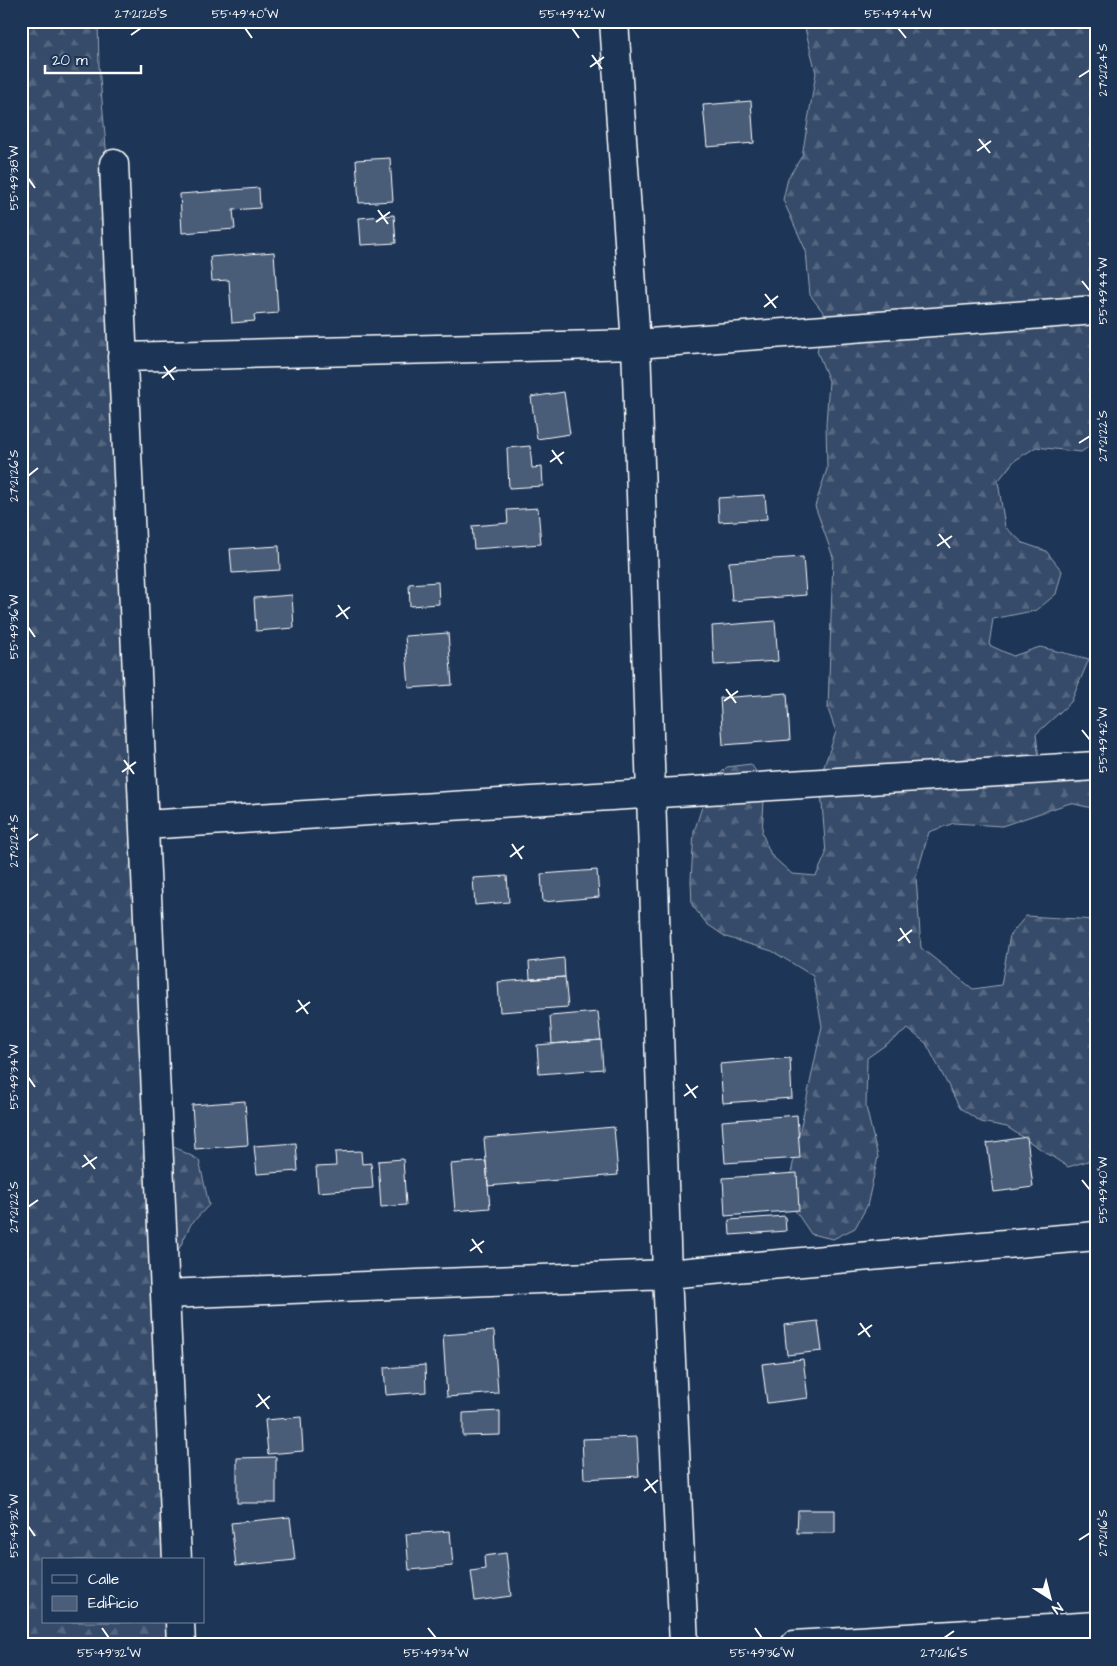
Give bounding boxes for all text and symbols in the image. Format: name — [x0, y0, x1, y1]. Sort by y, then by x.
text: 27°21'28"S — [115, 6, 168, 23]
text: 55°49'40"W — [212, 6, 279, 23]
text: 55°49'42"W — [539, 6, 606, 23]
text: 55°49'44"W — [864, 6, 932, 23]
scale bar — [45, 42, 141, 74]
text: 27°21'24"S — [1095, 43, 1112, 96]
text: 20 m — [52, 50, 88, 71]
text: 55°49'38"W — [6, 145, 23, 210]
text: 55°49'44"W — [1095, 257, 1112, 325]
text: 27°21'22"S — [1095, 410, 1112, 462]
text: 27°21'26"S — [6, 450, 23, 502]
text: 55°49'36"W — [6, 594, 23, 659]
text: 55°49'42"W — [1095, 706, 1112, 773]
text: 27°21'24"S — [6, 814, 23, 867]
text: 55°49'34"W — [6, 1044, 23, 1109]
text: 55°49'40"W — [1095, 1156, 1112, 1223]
text: 27°21'22"S — [6, 1181, 23, 1233]
text: 55°49'32"W — [6, 1493, 23, 1558]
text: 27°21'16"S — [1095, 1509, 1112, 1556]
legend — [42, 1558, 205, 1624]
text: Calle — [88, 1569, 119, 1590]
north arrow — [1024, 1574, 1074, 1624]
text: Edificio — [88, 1593, 139, 1614]
text: N — [1047, 1597, 1066, 1619]
text: 55°49'32"W — [77, 1645, 142, 1662]
text: 55°49'34"W — [404, 1645, 469, 1662]
text: 55°49'36"W — [730, 1645, 795, 1662]
text: 27°21'16"S — [921, 1645, 968, 1662]

